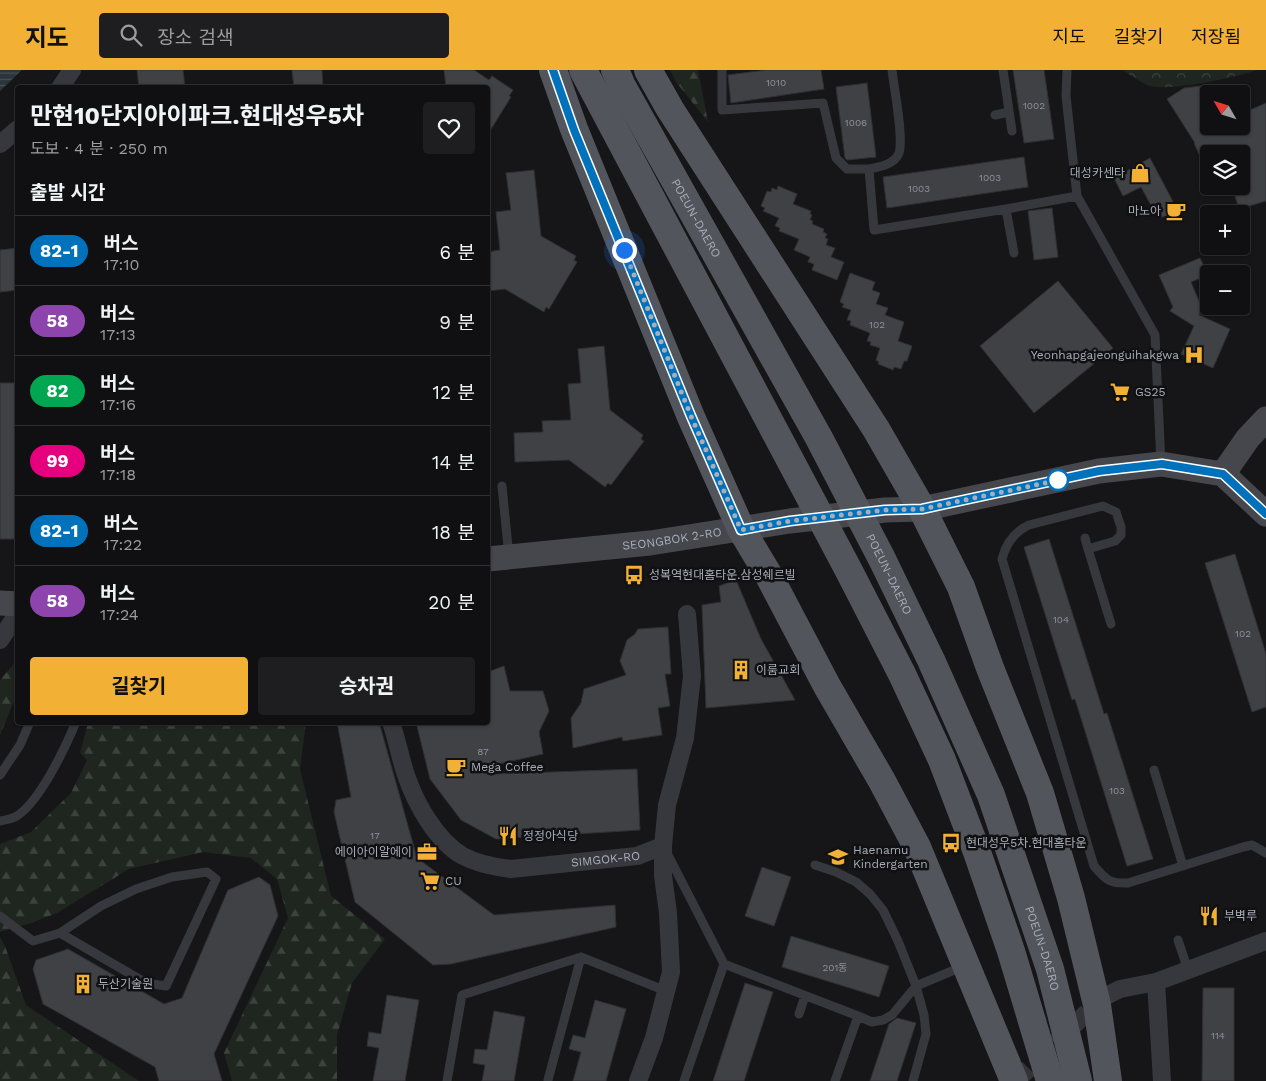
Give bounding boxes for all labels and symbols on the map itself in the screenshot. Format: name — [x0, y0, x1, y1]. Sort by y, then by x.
house number: 1010 — [766, 77, 786, 88]
north arrow — [1200, 85, 1250, 135]
house number: 1002 — [1023, 100, 1045, 111]
house number: 1006 — [845, 117, 867, 128]
shop icon: 대성카센타 — [1129, 162, 1151, 184]
place label: 대성카센타 — [1070, 166, 1125, 180]
house number: 1003 — [979, 172, 1001, 183]
street label: POEUN-DAERO — [668, 176, 724, 260]
house number: 1003 — [908, 183, 930, 194]
cafe icon: 마노아 — [1165, 200, 1187, 222]
place label: 마노아 — [1128, 204, 1161, 218]
your location — [612, 238, 637, 263]
house number: 102 — [869, 319, 885, 330]
hospital icon: Yeonhapgajeonguihakgwa — [1183, 344, 1205, 366]
place label: Yeonhapgajeonguihakgwa — [1031, 348, 1179, 362]
supermarket icon: GS25 — [1109, 381, 1131, 403]
place label: GS25 — [1135, 385, 1165, 399]
unlabelled marker — [1047, 469, 1069, 491]
street label: SEONGBOK 2-RO — [622, 525, 723, 553]
street label: POEUN-DAERO — [863, 531, 915, 617]
bus stop icon: 성복역현대홈타운.삼성쉐르빌 — [623, 564, 645, 586]
place label: 성복역현대홈타운.삼성쉐르빌 — [649, 568, 796, 582]
house number: 104 — [1053, 614, 1069, 625]
house number: 102 — [1235, 628, 1251, 639]
building icon: 이룸교회 — [730, 659, 752, 681]
place label: 이룸교회 — [756, 663, 800, 677]
house number: 87 — [477, 746, 489, 757]
cafe icon: Mega Coffee — [445, 756, 467, 778]
place label: Mega Coffee — [471, 760, 544, 774]
house number: 103 — [1109, 785, 1125, 796]
restaurant icon: 정정아식당 — [497, 825, 519, 847]
place label: 정정아식당 — [523, 829, 578, 843]
house number: 17 — [370, 830, 380, 841]
bus stop icon: 현대성우5차.현대홈타운 — [940, 832, 962, 854]
place label: 현대성우5차.현대홈타운 — [966, 836, 1087, 850]
office icon: 에이아이알에이 — [416, 841, 438, 863]
place label: Haenamu Kindergarten — [853, 843, 928, 871]
place label: 에이아이알에이 — [335, 845, 412, 859]
school or university icon: Haenamu Kindergarten — [827, 846, 849, 868]
street label: SIMGOK-RO — [570, 849, 641, 870]
supermarket icon: CU — [419, 870, 441, 892]
place label: CU — [445, 874, 462, 888]
street label: POEUN-DAERO — [1022, 904, 1062, 992]
restaurant icon: 부벽루 — [1198, 905, 1220, 927]
place label: 부벽루 — [1224, 909, 1257, 923]
house number: 201동 — [822, 962, 848, 973]
building icon: 두산기술원 — [72, 973, 94, 995]
place label: 두산기술원 — [98, 977, 153, 991]
house number: 114 — [1211, 1030, 1225, 1041]

